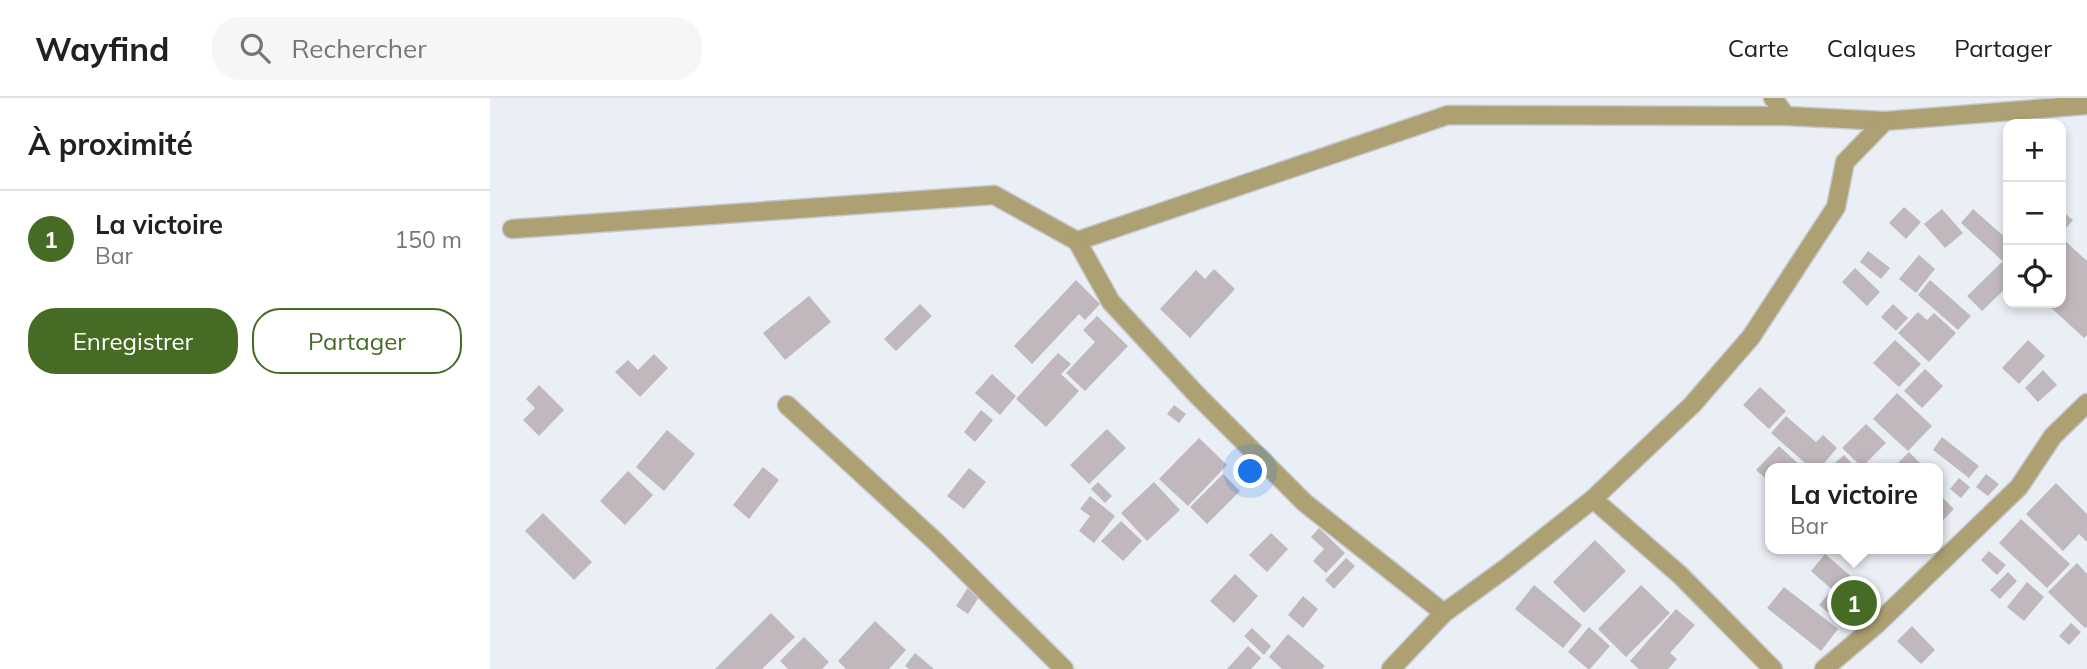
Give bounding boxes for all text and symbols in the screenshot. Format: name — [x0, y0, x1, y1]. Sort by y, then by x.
search box — [212, 17, 702, 80]
text: Wayfind — [35, 28, 170, 69]
icon: search — [236, 29, 274, 67]
text: Rechercher — [292, 32, 427, 65]
text: Carte — [1728, 33, 1789, 63]
text: Calques — [1827, 33, 1916, 63]
text: Partager — [1954, 33, 2052, 63]
map controls — [2003, 119, 2066, 308]
button: + — [2003, 119, 2066, 182]
text: À proximité — [28, 125, 193, 163]
button: − — [2003, 182, 2066, 245]
text: La victoire — [95, 208, 223, 241]
text: 1 — [44, 225, 58, 254]
text: 150 m — [394, 225, 462, 254]
text: Bar — [95, 241, 133, 270]
button: locate — [2003, 245, 2066, 308]
button: Enregistrer — [28, 308, 238, 374]
button: Partager — [252, 308, 462, 374]
your location — [1233, 454, 1267, 488]
popup — [1765, 463, 1943, 554]
text: La victoire — [1790, 478, 1918, 511]
text: Bar — [1790, 511, 1828, 540]
pin: 1 — [1831, 577, 1877, 629]

